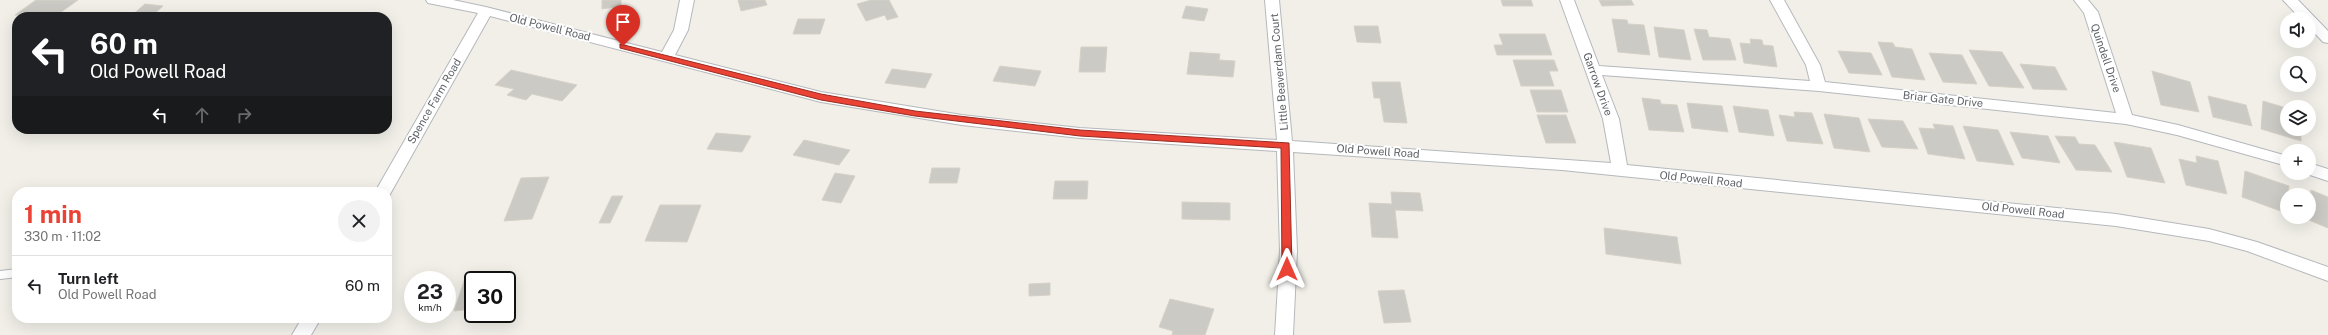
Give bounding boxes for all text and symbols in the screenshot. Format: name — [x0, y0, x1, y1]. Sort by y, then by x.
pin — [606, 5, 640, 46]
street label: Old Powell Road — [508, 11, 592, 43]
icon: arrive — [612, 11, 634, 33]
map controls — [2280, 12, 2316, 224]
button: sound — [2280, 12, 2316, 48]
street label: Little Beaverdam Court — [1268, 13, 1290, 131]
street label: Quindell Drive — [2089, 22, 2123, 94]
text: 60 m — [90, 27, 158, 60]
icon: left — [24, 28, 76, 80]
street label: Garrow Drive — [1581, 51, 1615, 117]
street label: Spence Farm Road — [405, 56, 463, 146]
button: search — [2280, 56, 2316, 92]
text: Old Powell Road — [90, 61, 226, 82]
street label: Briar Gate Drive — [1902, 89, 1984, 109]
button: layers — [2280, 100, 2316, 136]
icon: left — [149, 104, 171, 126]
icon: ahead — [191, 104, 213, 126]
icon: right — [233, 104, 255, 126]
street label: Old Powell Road — [1336, 142, 1420, 160]
button: + — [2280, 144, 2316, 180]
street label: Old Powell Road — [1659, 169, 1743, 189]
button: − — [2280, 188, 2316, 224]
text: 1 min — [24, 200, 82, 228]
button: close — [338, 200, 380, 242]
street label: Old Powell Road — [1981, 200, 2065, 220]
text: 330 m · 11:02 — [24, 229, 101, 244]
position arrow — [1266, 248, 1308, 290]
text: Turn left — [58, 270, 119, 287]
speed limit sign: 30 — [464, 271, 516, 323]
icon: left — [24, 275, 46, 297]
text: 60 m — [345, 277, 380, 294]
text: 23 — [417, 280, 443, 304]
text: Old Powell Road — [58, 287, 156, 302]
text: km/h — [418, 301, 442, 313]

